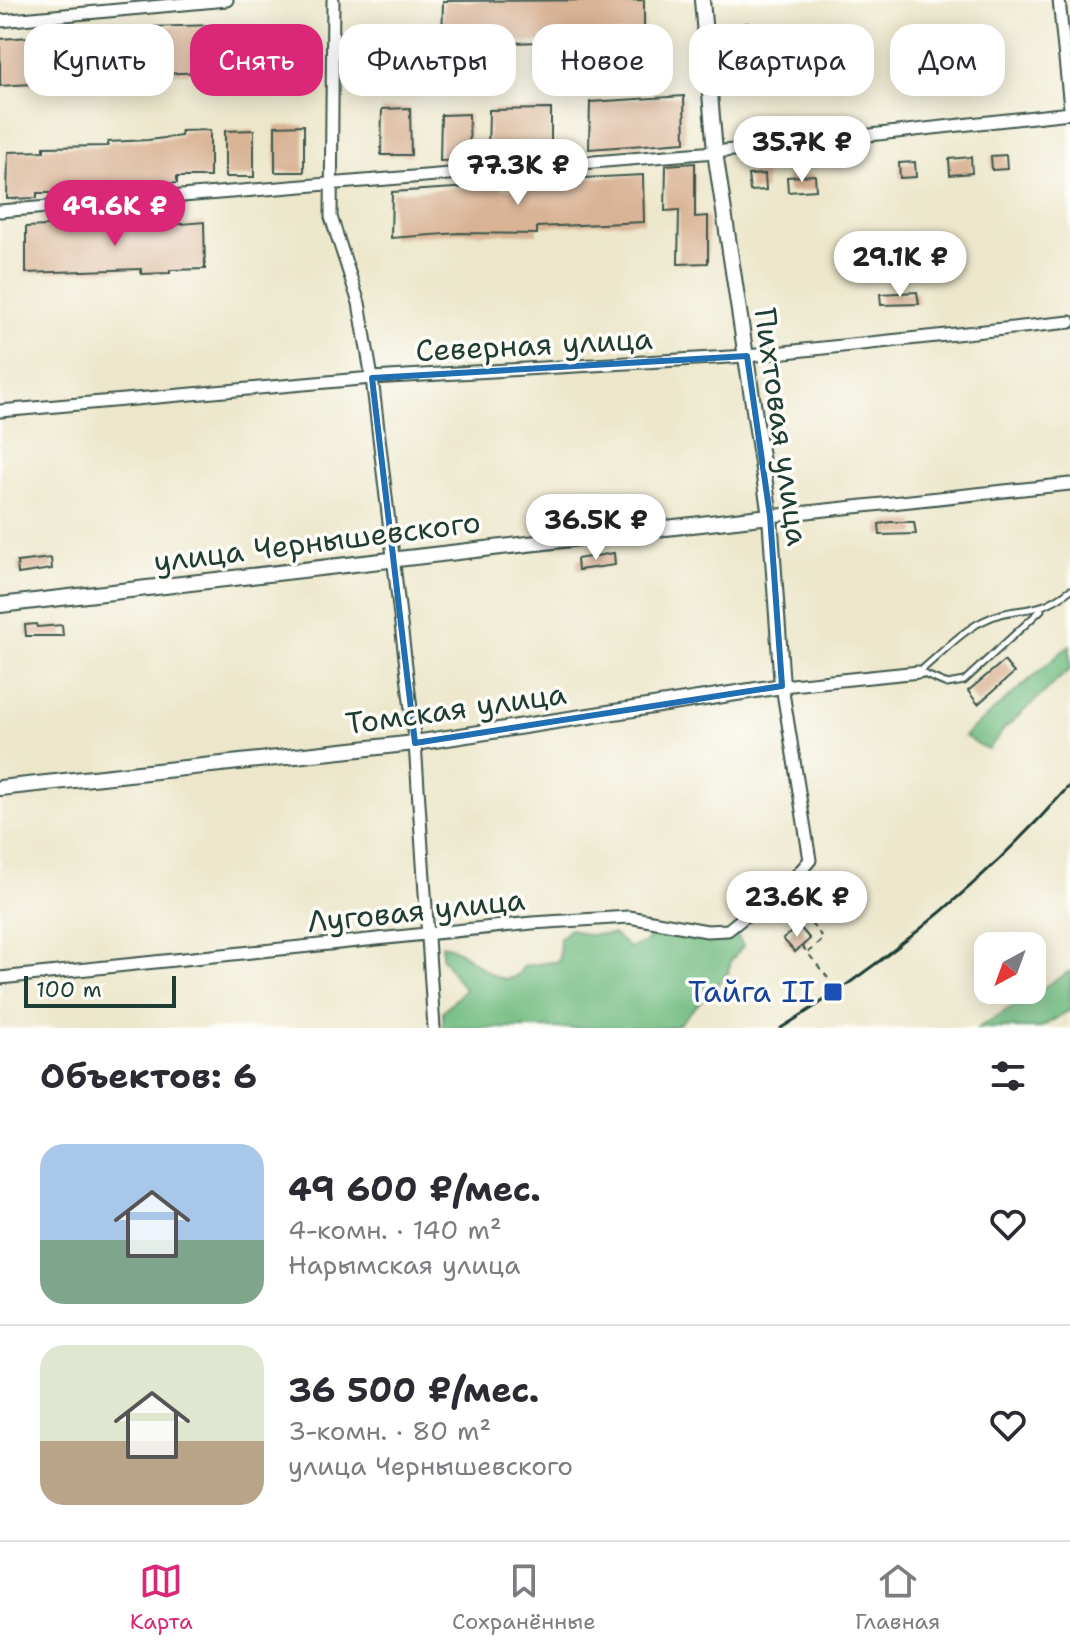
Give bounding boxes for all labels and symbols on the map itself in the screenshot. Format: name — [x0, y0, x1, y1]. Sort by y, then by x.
pin: 35.7K ₽ — [728, 116, 876, 184]
pin: 77.3K ₽ — [444, 139, 592, 207]
pin: 49.6K ₽ — [41, 180, 189, 248]
pin: 29.1K ₽ — [826, 231, 974, 299]
street label: Пихтовая улица — [745, 305, 819, 549]
street label: Северная улица — [414, 318, 654, 371]
pin: 36.5K ₽ — [522, 494, 670, 562]
street label: улица Чернышевского — [151, 501, 483, 582]
street label: Томская улица — [343, 673, 569, 744]
pin: 23.6K ₽ — [723, 871, 871, 939]
street label: Луговая улица — [305, 879, 527, 942]
north arrow — [974, 932, 1046, 1004]
place label: Тайга II — [688, 971, 815, 1012]
scale bar — [24, 972, 176, 1008]
marker: Тайга II — [822, 981, 844, 1003]

